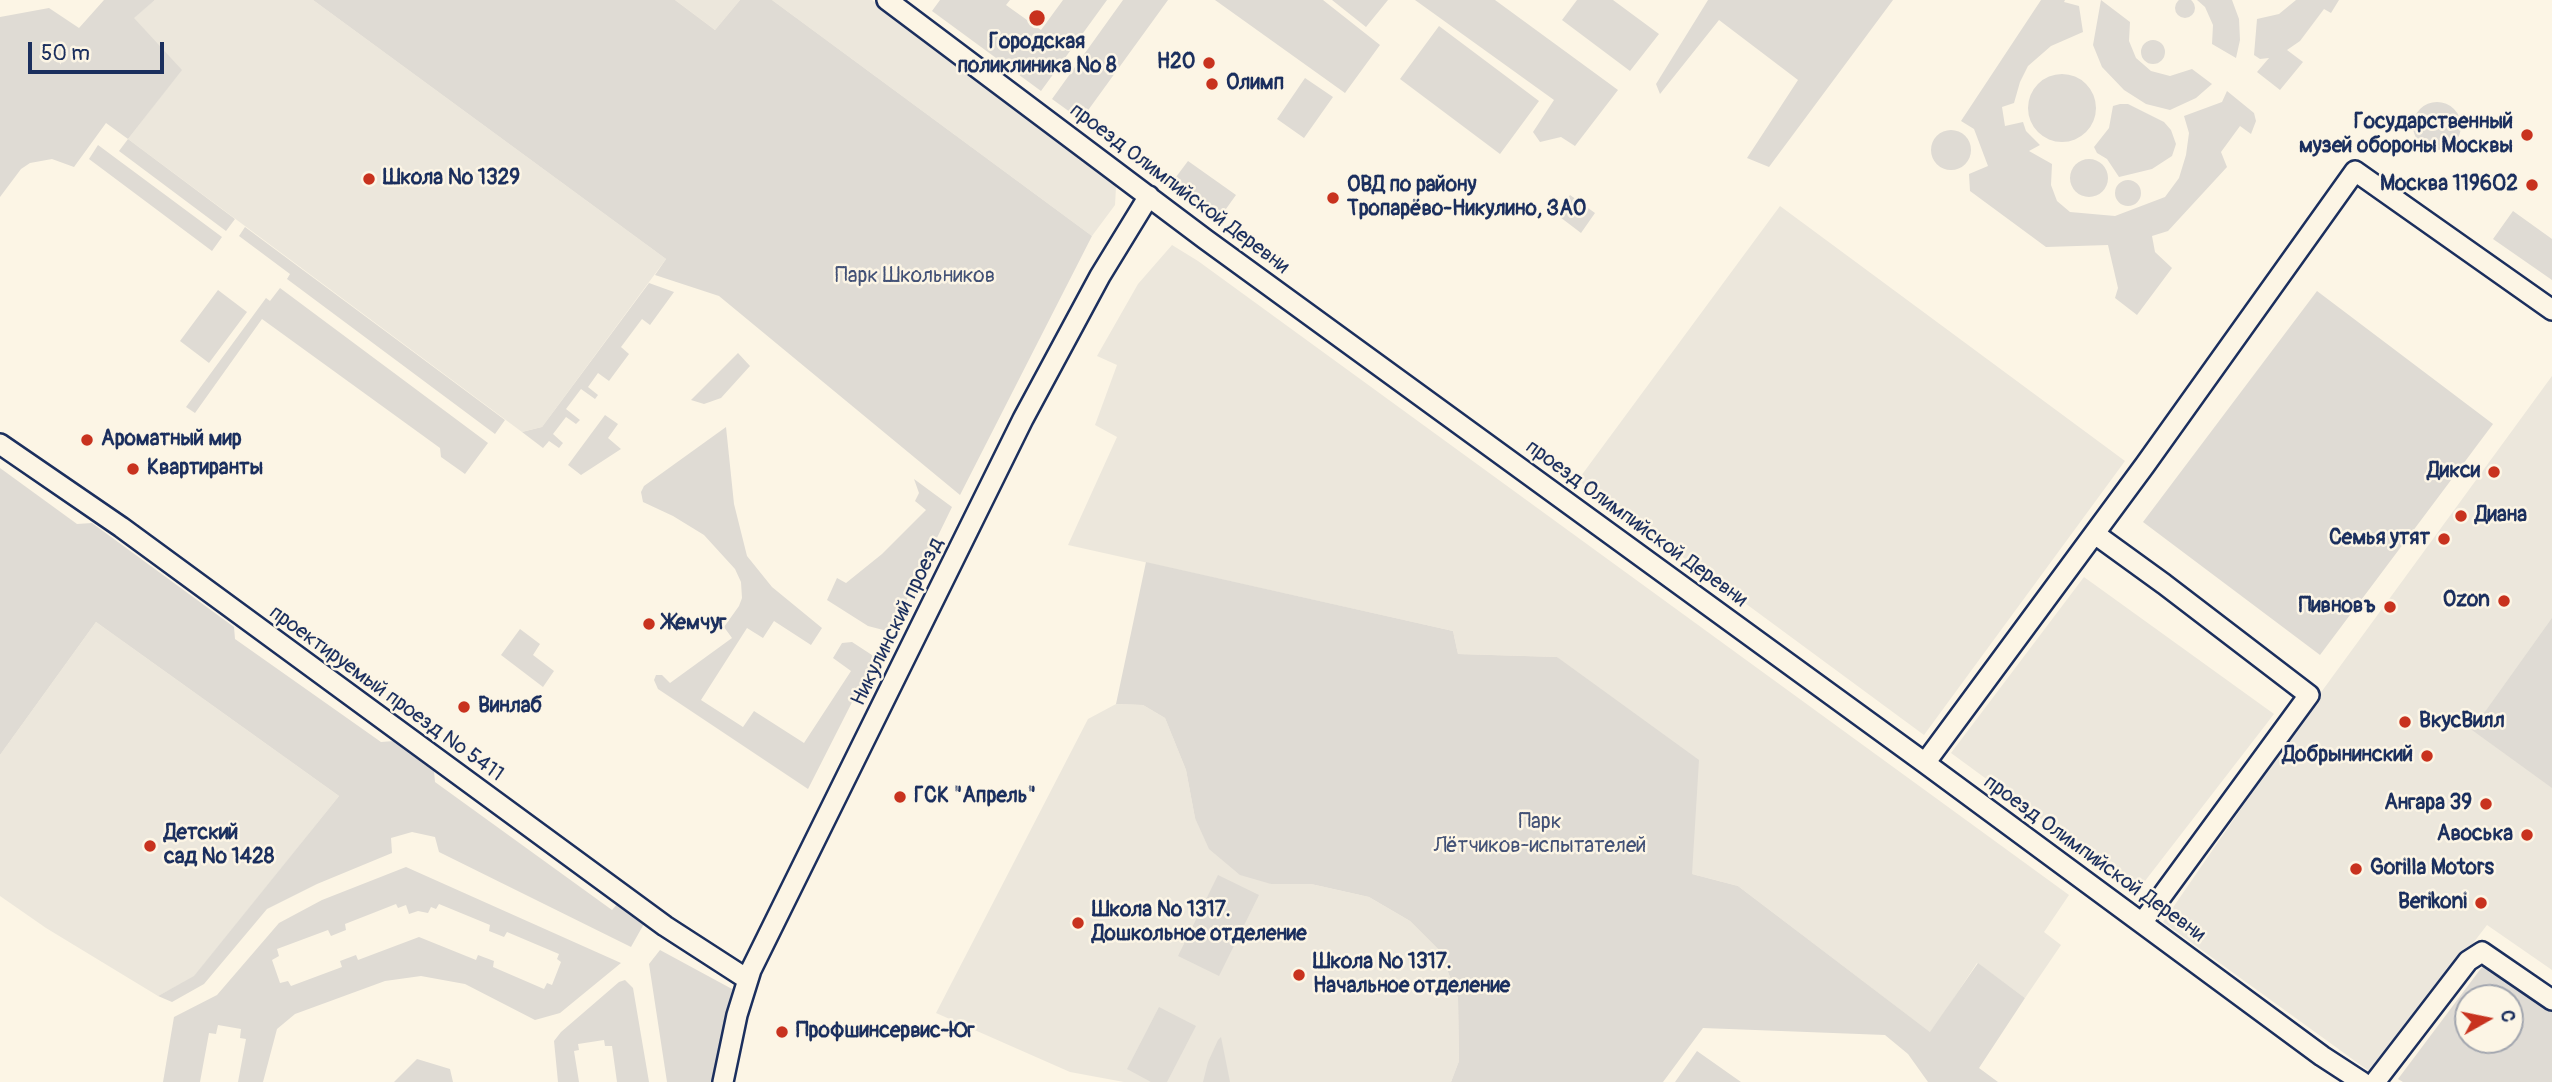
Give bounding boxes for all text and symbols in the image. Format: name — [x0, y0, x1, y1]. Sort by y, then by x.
marker: Городская поликлиника № 8 — [1027, 8, 1047, 28]
scale bar — [32, 28, 168, 72]
place label: Городская поликлиника № 8 — [957, 30, 1117, 80]
text: 50 m — [41, 40, 90, 67]
place label: H2O — [1157, 50, 1195, 76]
marker: H2O — [1201, 55, 1217, 71]
place label: Олимп — [1226, 71, 1284, 97]
marker: Олимп — [1204, 76, 1220, 92]
street label: проезд Олимпийской Деревни — [1064, 98, 1294, 280]
place label: Государственный музей обороны Москвы — [2299, 110, 2513, 160]
marker: Государственный музей обороны Москвы — [2519, 127, 2535, 143]
place label: Школа № 1329 — [383, 166, 520, 192]
marker: Школа № 1329 — [361, 171, 377, 187]
place label: Москва 119602 — [2380, 172, 2518, 198]
place label: ОВД по району Тропарёво-Никулино, ЗАО — [1347, 173, 1586, 223]
marker: Москва 119602 — [2524, 177, 2540, 193]
marker: ОВД по району Тропарёво-Никулино, ЗАО — [1325, 190, 1341, 206]
park label: Парк Школьников — [835, 264, 995, 290]
place label: Ароматный мир — [101, 427, 242, 453]
marker: Ароматный мир — [79, 432, 95, 448]
street label: проезд Олимпийской Деревни — [1520, 435, 1752, 613]
place label: Квартиранты — [147, 456, 263, 482]
place label: Дикси — [2427, 459, 2480, 485]
marker: Квартиранты — [125, 461, 141, 477]
marker: Дикси — [2486, 464, 2502, 480]
place label: Диана — [2475, 503, 2527, 529]
marker: Диана — [2453, 508, 2469, 524]
place label: Семья утят — [2329, 526, 2430, 552]
marker: Семья утят — [2436, 531, 2452, 547]
street label: Никулинский проезд — [846, 534, 950, 710]
place label: Ozon — [2443, 588, 2490, 614]
marker: Ozon — [2496, 593, 2512, 609]
place label: Пивновъ — [2299, 594, 2376, 620]
marker: Пивновъ — [2382, 599, 2398, 615]
street label: проектируемый проезд № 5411 — [264, 600, 508, 788]
place label: Жемчуг — [663, 611, 727, 637]
marker: Жемчуг — [641, 616, 657, 632]
place label: Винлаб — [478, 694, 542, 720]
marker: Винлаб — [456, 699, 472, 715]
place label: ВкусВилл — [2419, 709, 2505, 735]
marker: ВкусВилл — [2397, 714, 2413, 730]
place label: Добрынинский — [2282, 743, 2413, 769]
marker: Добрынинский — [2419, 748, 2435, 764]
street label: проезд Олимпийской Деревни — [1978, 770, 2210, 948]
place label: ГСК "Апрель" — [914, 784, 1036, 810]
marker: ГСК "Апрель" — [892, 789, 908, 805]
place label: Ангара 39 — [2384, 791, 2472, 817]
marker: Ангара 39 — [2478, 796, 2494, 812]
park label: Парк Лётчиков-испытателей — [1434, 810, 1646, 860]
place label: Детский сад № 1428 — [164, 821, 274, 871]
place label: Авоська — [2437, 822, 2513, 848]
marker: Авоська — [2519, 827, 2535, 843]
marker: Детский сад № 1428 — [142, 838, 158, 854]
place label: Gorilla Motors — [2370, 856, 2494, 882]
marker: Gorilla Motors — [2348, 861, 2364, 877]
place label: Berikoni — [2398, 890, 2467, 916]
marker: Berikoni — [2473, 895, 2489, 911]
place label: Школа № 1317. Дошкольное отделение — [1092, 898, 1307, 948]
marker: Школа № 1317. Дошкольное отделение — [1070, 915, 1086, 931]
place label: Школа № 1317. Начальное отделение — [1313, 950, 1510, 1000]
marker: Школа № 1317. Начальное отделение — [1291, 967, 1307, 983]
north arrow — [2454, 984, 2524, 1054]
text: С — [2495, 1008, 2521, 1024]
place label: Профшинсервис-Юг — [796, 1019, 975, 1045]
marker: Профшинсервис-Юг — [774, 1024, 790, 1040]

